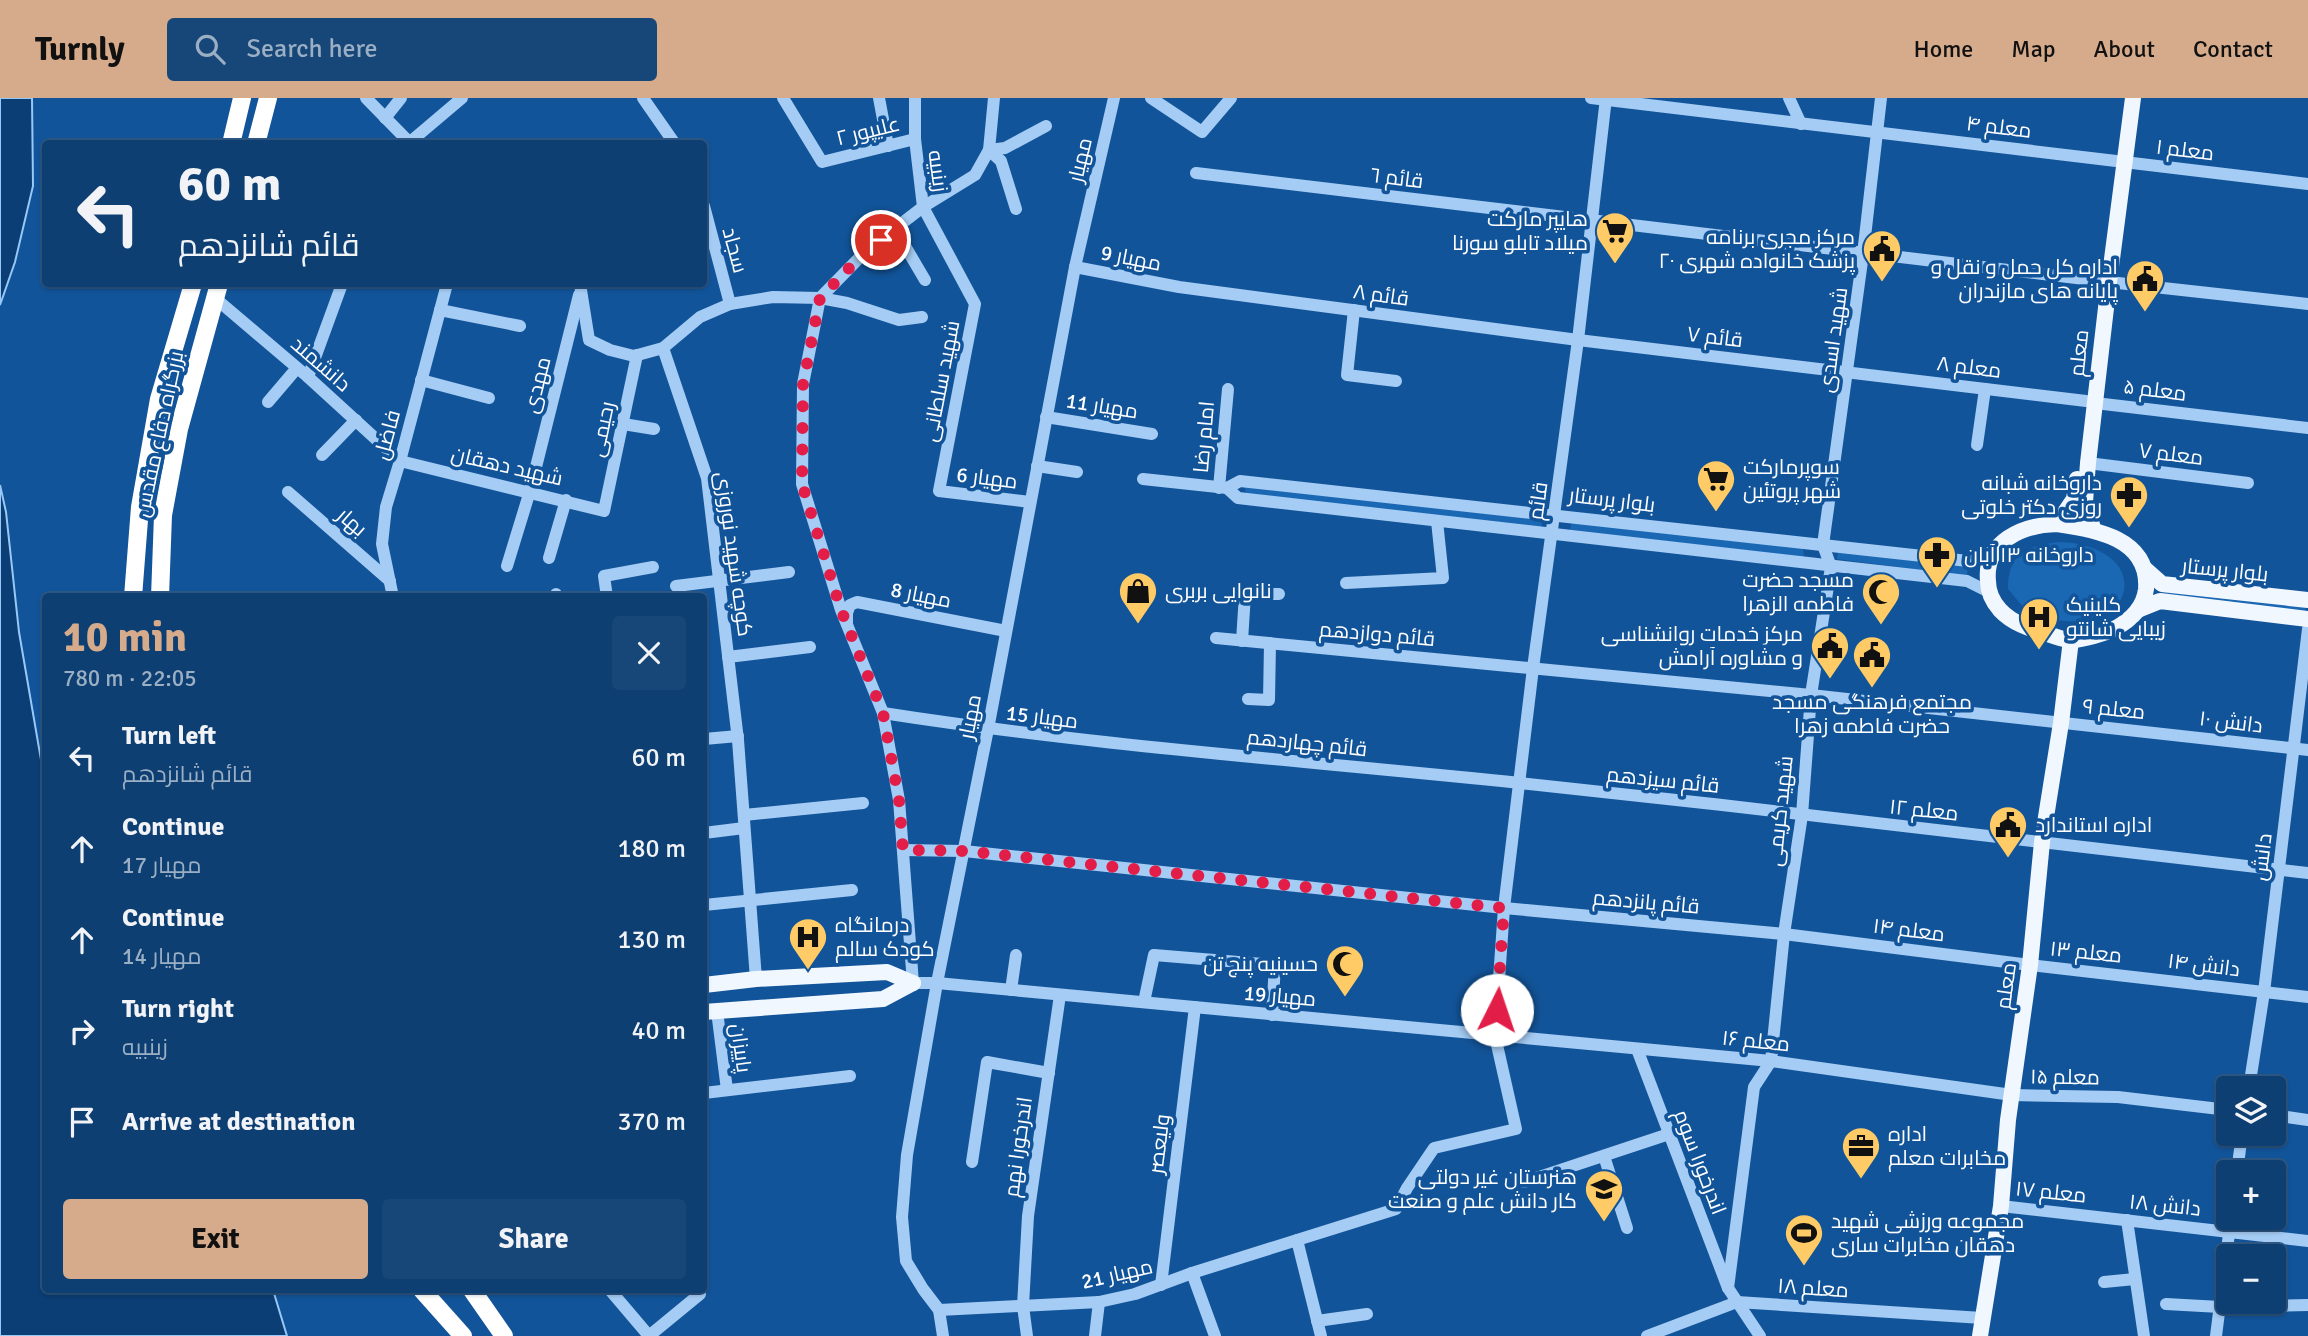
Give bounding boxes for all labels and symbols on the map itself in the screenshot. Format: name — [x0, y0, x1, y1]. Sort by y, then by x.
street label: معلم ۴ — [1965, 110, 2033, 145]
street label: علیپور ۲ — [834, 111, 902, 151]
street label: معلم ١ — [2154, 134, 2215, 167]
street label: مهیار — [1062, 135, 1098, 186]
street label: زینبیه — [922, 148, 954, 194]
street label: قائم ٦ — [1369, 162, 1425, 195]
place label: هایپر مارکت میلاد تابلو سورنا — [1452, 206, 1588, 256]
pin — [851, 210, 911, 270]
supermarket icon: هایپر مارکت میلاد تابلو سورنا — [1594, 210, 1636, 265]
street label: سجاد — [716, 224, 754, 276]
place label: مرکز مجری برنامه پزشک خانواده شهری ٢٠ — [1658, 224, 1855, 275]
public building icon: مرکز مجری برنامه پزشک خانواده شهری ٢٠ — [1861, 228, 1903, 283]
street label: مهیار 9 — [1098, 239, 1164, 277]
place label: اداره کل حمل و نقل و پایانه های مازندران — [1931, 254, 2118, 305]
public building icon: اداره کل حمل و نقل و پایانه های مازندران — [2124, 258, 2166, 313]
street label: قائم ٨ — [1351, 278, 1411, 313]
street label: شهید اسدی — [1813, 286, 1853, 394]
street label: شهید سلطانی — [916, 318, 966, 444]
street label: قائم ٧ — [1685, 321, 1744, 354]
street label: معلم — [2064, 328, 2095, 378]
street label: دانشمند — [286, 331, 356, 397]
street label: بزرگراه دفاع مقدس — [129, 348, 190, 520]
street label: معلم ۸ — [1935, 350, 2003, 385]
street label: مهدی — [517, 354, 557, 416]
street label: معلم ۵ — [2122, 373, 2188, 408]
street label: مهیار 11 — [1064, 387, 1140, 425]
street label: رحیمی — [583, 399, 621, 459]
street label: امام رضا — [1188, 400, 1221, 474]
street label: فاضل — [368, 407, 406, 463]
street label: معلم ٧ — [2137, 437, 2205, 472]
street label: شهید دهقان — [449, 441, 565, 491]
place label: سوپرمارکت شهر پروتئین — [1743, 454, 1841, 505]
supermarket icon: سوپرمارکت شهر پروتئین — [1695, 458, 1737, 513]
street label: مهیار 6 — [955, 461, 1019, 495]
street label: کوچه شهید نوروزی — [709, 470, 758, 638]
place label: داروخانه شبانه روزی دکتر خلوتی — [1961, 470, 2102, 520]
pharmacy icon: داروخانه شبانه روزی دکتر خلوتی — [2108, 474, 2150, 529]
street label: قائم — [1522, 480, 1555, 522]
street label: بلوار پرستار — [1566, 482, 1657, 519]
street label: بهار — [331, 501, 372, 542]
pharmacy icon: داروخانه ١٣ آبان — [1916, 534, 1958, 589]
place label: داروخانه ١٣ آبان — [1964, 542, 2094, 568]
street label: بلوار پرستار — [2179, 552, 2270, 588]
place label: مسجد حضرت فاطمه الزهرا — [1742, 567, 1854, 617]
shop icon: نانوایی بربری — [1117, 570, 1159, 625]
mosque icon: مسجد حضرت فاطمه الزهرا — [1860, 571, 1902, 626]
street label: مهیار 8 — [888, 576, 954, 614]
place label: نانوایی بربری — [1165, 578, 1272, 604]
place label: کلینیک زیبایی شانتو — [2066, 592, 2166, 642]
hospital icon: کلینیک زیبایی شانتو — [2018, 596, 2060, 651]
street label: قائم دوازدهم — [1318, 616, 1436, 653]
place label: مرکز خدمات روانشناسی و مشاوره آرامش — [1601, 621, 1803, 671]
public building icon: مرکز خدمات روانشناسی و مشاوره آرامش — [1809, 625, 1851, 680]
public building icon: مجتمع فرهنگی مسجد حضرت فاطمه زهرا — [1851, 634, 1893, 689]
place label: مجتمع فرهنگی مسجد حضرت فاطمه زهرا — [1772, 689, 1972, 739]
street label: مهیار — [953, 692, 987, 743]
street label: معلم ٩ — [2081, 693, 2147, 726]
street label: مهیار 15 — [1004, 700, 1080, 734]
street label: دانش ۱۰ — [2198, 705, 2264, 739]
street label: قائم چهاردهم — [1245, 724, 1369, 763]
street label: شهید کریمی — [1761, 754, 1799, 868]
street label: قائم سیزدهم — [1605, 761, 1721, 800]
street label: معلم ١٢ — [1888, 793, 1960, 828]
public building icon: اداره استاندارد — [1987, 804, 2029, 859]
place label: اداره استاندارد — [2035, 812, 2152, 838]
street label: دانش — [2246, 832, 2278, 882]
street label: قائم پانزدهم — [1591, 884, 1701, 921]
place label: درمانگاه کودک سالم — [835, 912, 935, 963]
street label: معلم ۱۴ — [1871, 913, 1946, 948]
hospital icon: درمانگاه کودک سالم — [787, 916, 829, 971]
street label: معلم ١٣ — [2049, 935, 2123, 970]
mosque icon: حسینیه پنج تن — [1324, 943, 1366, 998]
street label: دانش ۱۴ — [2166, 948, 2242, 982]
place label: حسینیه پنج تن — [1203, 951, 1318, 978]
street label: معلم — [1990, 961, 2023, 1011]
position arrow — [1460, 973, 1534, 1047]
street label: مهیار 19 — [1243, 980, 1317, 1012]
street label: پاییزان — [724, 1022, 757, 1075]
street label: معلم ۱۶ — [1721, 1025, 1791, 1058]
street label: معلم ۱۵ — [2030, 1063, 2100, 1092]
street label: اندرخورا نهم — [998, 1095, 1039, 1199]
street label: اندرخورا سوم — [1667, 1106, 1732, 1218]
street label: ولیعصر — [1142, 1113, 1176, 1176]
place label: اداره مخابرات معلم — [1888, 1121, 2006, 1172]
office icon: اداره مخابرات معلم — [1840, 1125, 1882, 1180]
place label: هنرستان غیر دولتی کار دانش علم و صنعت — [1388, 1164, 1577, 1215]
school or university icon: هنرستان غیر دولتی کار دانش علم و صنعت — [1583, 1168, 1625, 1223]
street label: معلم ١٧ — [2014, 1175, 2088, 1210]
street label: دانش ١٨ — [2128, 1188, 2202, 1222]
place label: مجموعه ورزشی شهید دهقان مخابرات ساری — [1831, 1208, 2024, 1258]
sports icon: مجموعه ورزشی شهید دهقان مخابرات ساری — [1783, 1212, 1825, 1267]
street label: مهیار 21 — [1079, 1253, 1155, 1295]
street label: معلم ۱۸ — [1776, 1273, 1849, 1304]

